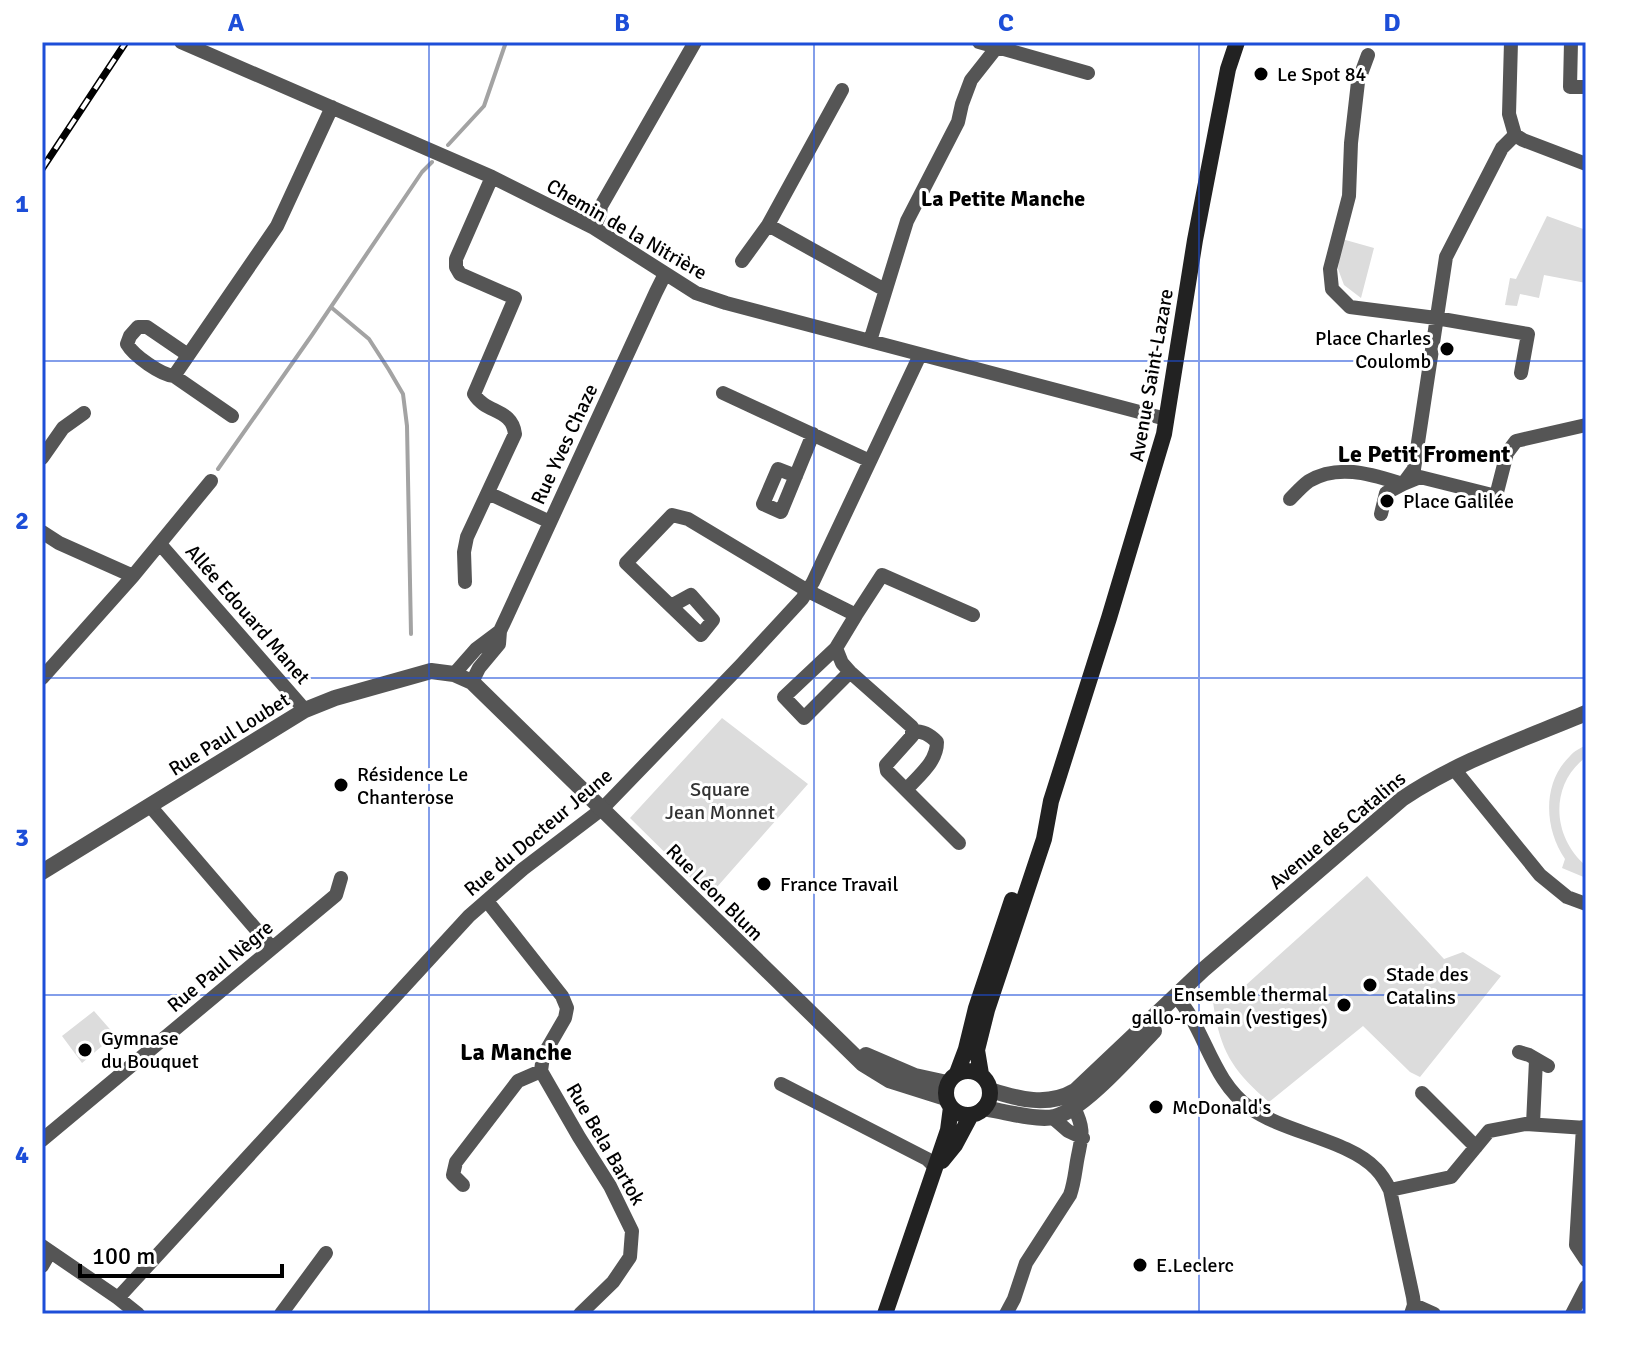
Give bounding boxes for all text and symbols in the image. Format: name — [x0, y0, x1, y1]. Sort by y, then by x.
text: A — [228, 7, 245, 39]
text: B — [614, 7, 630, 39]
text: C — [998, 7, 1014, 39]
text: D — [1383, 7, 1401, 39]
place label: Le Spot 84 — [1277, 62, 1366, 87]
marker: Le Spot 84 — [1252, 65, 1270, 83]
street label: Chemin de la Nitrière — [542, 173, 711, 286]
district label: La Petite Manche — [921, 185, 1085, 212]
text: 1 — [15, 188, 29, 220]
street label: Avenue Saint-Lazare — [1124, 287, 1179, 463]
place label: Place Charles Coulomb — [1315, 326, 1431, 374]
marker: Place Charles Coulomb — [1438, 340, 1456, 358]
street label: Rue Yves Chaze — [526, 380, 603, 509]
district label: Le Petit Froment — [1338, 439, 1510, 469]
place label: Place Galilée — [1403, 489, 1514, 514]
marker: Place Galilée — [1378, 492, 1396, 510]
text: 2 — [15, 505, 29, 537]
street label: Allée Edouard Manet — [180, 539, 315, 689]
street label: Rue Paul Loubet — [164, 687, 294, 782]
place label: Résidence Le Chanterose — [357, 762, 468, 810]
street label: Rue du Docteur Jeune — [459, 763, 618, 902]
street label: Avenue des Catalins — [1264, 766, 1411, 895]
marker: Résidence Le Chanterose — [332, 776, 350, 794]
park label: Square Jean Monnet — [665, 777, 775, 825]
text: 3 — [15, 822, 29, 854]
street label: Rue Léon Blum — [661, 839, 768, 946]
place label: France Travail — [780, 872, 899, 897]
marker: France Travail — [755, 875, 773, 893]
street label: Rue Paul Nègre — [162, 915, 278, 1018]
place label: Stade des Catalins — [1386, 962, 1469, 1010]
marker: Stade des Catalins — [1361, 976, 1379, 994]
place label: Ensemble thermal gallo-romain (vestiges) — [1132, 982, 1328, 1030]
marker: Ensemble thermal gallo-romain (vestiges) — [1335, 996, 1353, 1014]
place label: Gymnase du Bouquet — [101, 1026, 199, 1074]
district label: La Manche — [460, 1037, 572, 1067]
marker: Gymnase du Bouquet — [76, 1041, 94, 1059]
street label: Rue Bela Bartok — [561, 1079, 651, 1210]
place label: McDonald's — [1172, 1095, 1271, 1120]
marker: McDonald's — [1147, 1098, 1165, 1116]
text: 4 — [15, 1139, 29, 1171]
scale bar — [80, 1228, 282, 1278]
text: 100 m — [92, 1241, 155, 1271]
place label: E.Leclerc — [1156, 1253, 1234, 1278]
marker: E.Leclerc — [1131, 1256, 1149, 1274]

